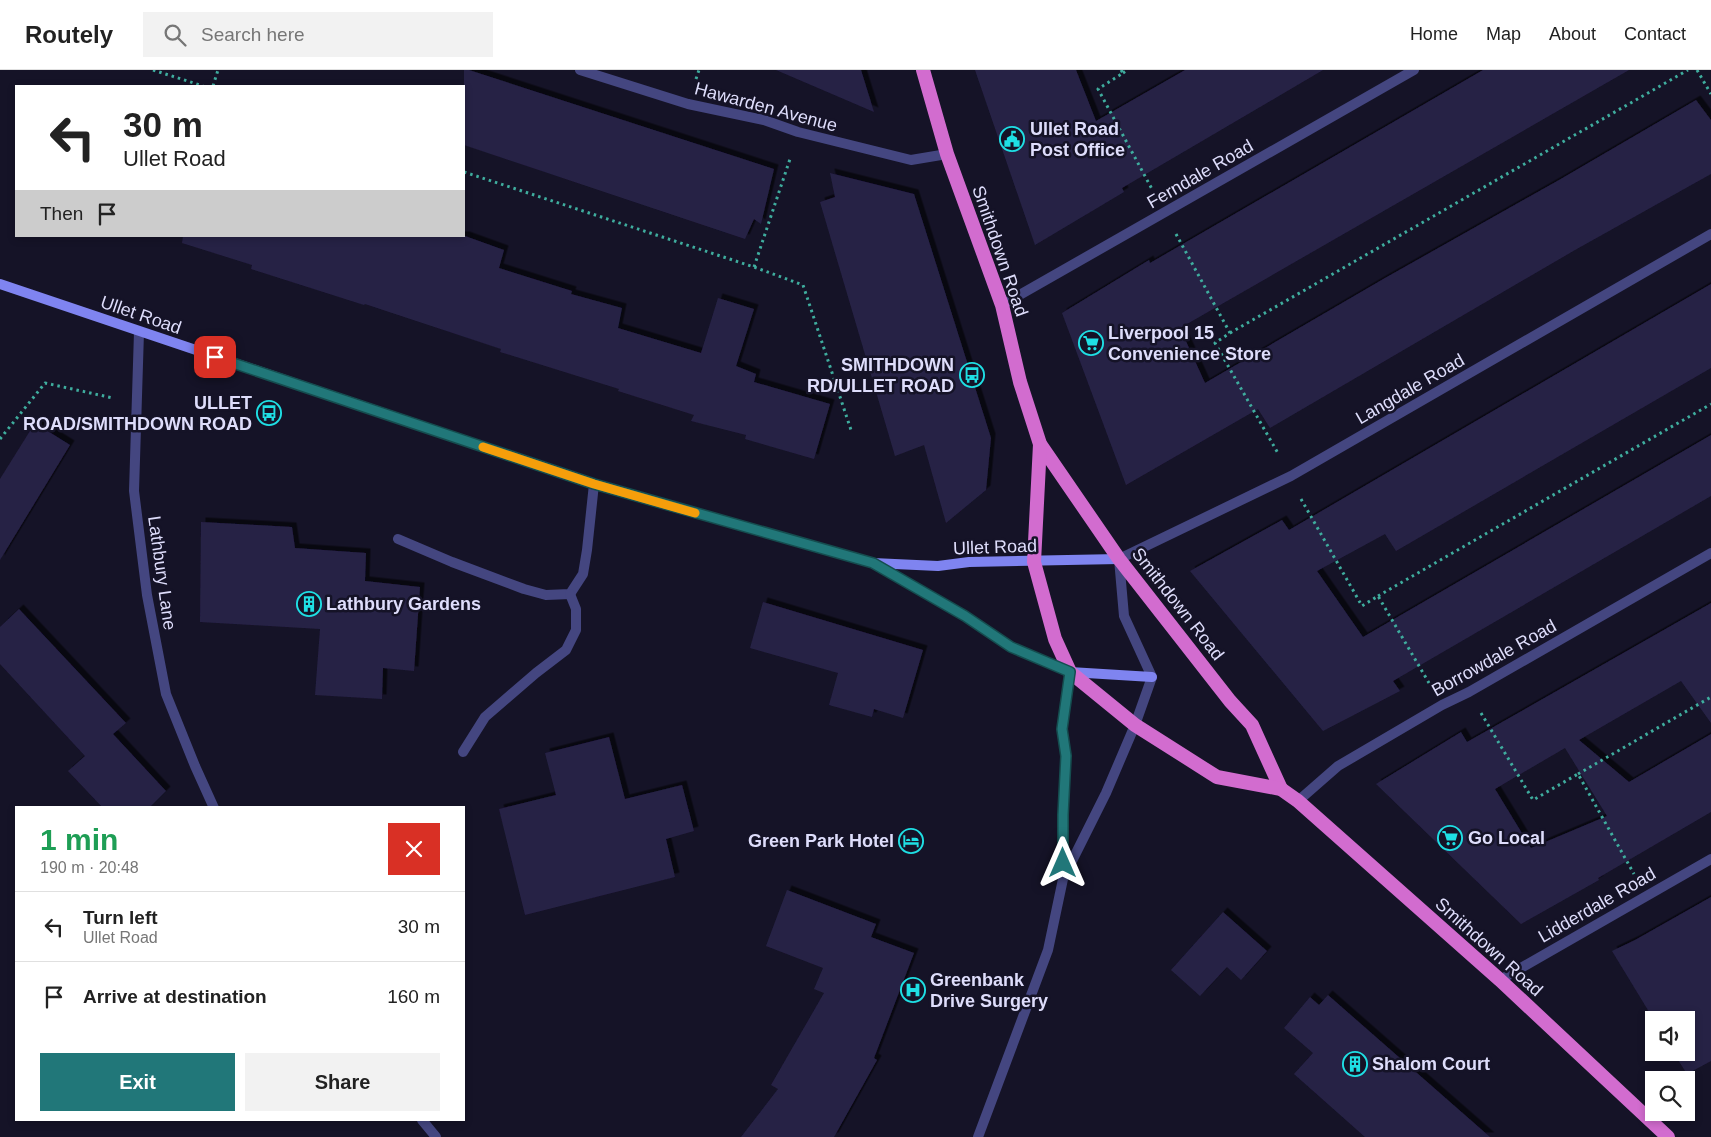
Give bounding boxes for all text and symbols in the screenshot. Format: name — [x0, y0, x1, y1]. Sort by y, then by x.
search box — [143, 12, 493, 57]
text: Routely — [25, 21, 113, 48]
icon: search — [161, 21, 189, 49]
text: Search here — [201, 24, 305, 45]
text: Home — [1410, 24, 1458, 44]
text: Map — [1486, 24, 1521, 44]
text: About — [1549, 24, 1596, 44]
text: Contact — [1624, 24, 1686, 44]
street label: Hawarden Avenue — [693, 78, 839, 136]
icon: left — [40, 105, 105, 170]
text: 30 m — [123, 105, 203, 144]
place label: Ullet Road Post Office — [1030, 119, 1125, 160]
public building icon: Ullet Road Post Office — [999, 126, 1025, 152]
street label: Ferndale Road — [1143, 136, 1257, 212]
text: Ullet Road — [123, 146, 226, 171]
street label: Smithdown Road — [968, 183, 1032, 319]
icon: arrive — [93, 200, 121, 228]
text: Then — [40, 203, 83, 224]
street label: Ullet Road — [98, 292, 184, 338]
place label: Liverpool 15 Convenience Store — [1108, 323, 1271, 364]
supermarket icon: Liverpool 15 Convenience Store — [1078, 330, 1104, 356]
pin — [194, 336, 236, 378]
icon: arrive — [201, 343, 229, 371]
street label: Langdale Road — [1352, 350, 1468, 428]
place label: SMITHDOWN RD/ULLET ROAD — [807, 355, 954, 396]
bus stop icon: SMITHDOWN RD/ULLET ROAD — [959, 362, 985, 388]
place label: ULLET ROAD/SMITHDOWN ROAD — [23, 393, 252, 434]
bus stop icon: ULLET ROAD/SMITHDOWN ROAD — [256, 400, 282, 426]
street label: Lathbury Lane — [144, 515, 180, 631]
street label: Ullet Road — [953, 536, 1037, 558]
street label: Smithdown Road — [1128, 544, 1228, 664]
building icon: Lathbury Gardens — [296, 591, 322, 617]
place label: Lathbury Gardens — [326, 594, 481, 614]
street label: Borrowdale Road — [1428, 616, 1560, 700]
text: 1 min — [40, 823, 118, 856]
button: close — [388, 823, 440, 875]
supermarket icon: Go Local — [1437, 825, 1463, 851]
hotel icon: Green Park Hotel — [898, 828, 924, 854]
place label: Go Local — [1468, 828, 1545, 848]
place label: Green Park Hotel — [748, 831, 894, 851]
position arrow — [1036, 836, 1088, 888]
text: 190 m · 20:48 — [40, 859, 139, 876]
street label: Lidderdale Road — [1535, 863, 1659, 947]
street label: Smithdown Road — [1431, 894, 1547, 1000]
text: Turn left — [83, 907, 158, 928]
icon: left — [40, 913, 68, 941]
text: 30 m — [398, 916, 440, 937]
text: Ullet Road — [83, 929, 158, 946]
place label: Greenbank Drive Surgery — [930, 970, 1048, 1011]
hospital icon: Greenbank Drive Surgery — [900, 977, 926, 1003]
icon: arrive — [40, 983, 68, 1011]
text: Arrive at destination — [83, 986, 267, 1007]
text: 160 m — [387, 986, 440, 1007]
map controls — [1645, 1011, 1695, 1121]
button: sound — [1645, 1011, 1695, 1061]
building icon: Shalom Court — [1342, 1051, 1368, 1077]
button: Exit — [40, 1053, 235, 1111]
button: Share — [245, 1053, 440, 1111]
place label: Shalom Court — [1372, 1054, 1490, 1074]
button: search — [1645, 1071, 1695, 1121]

